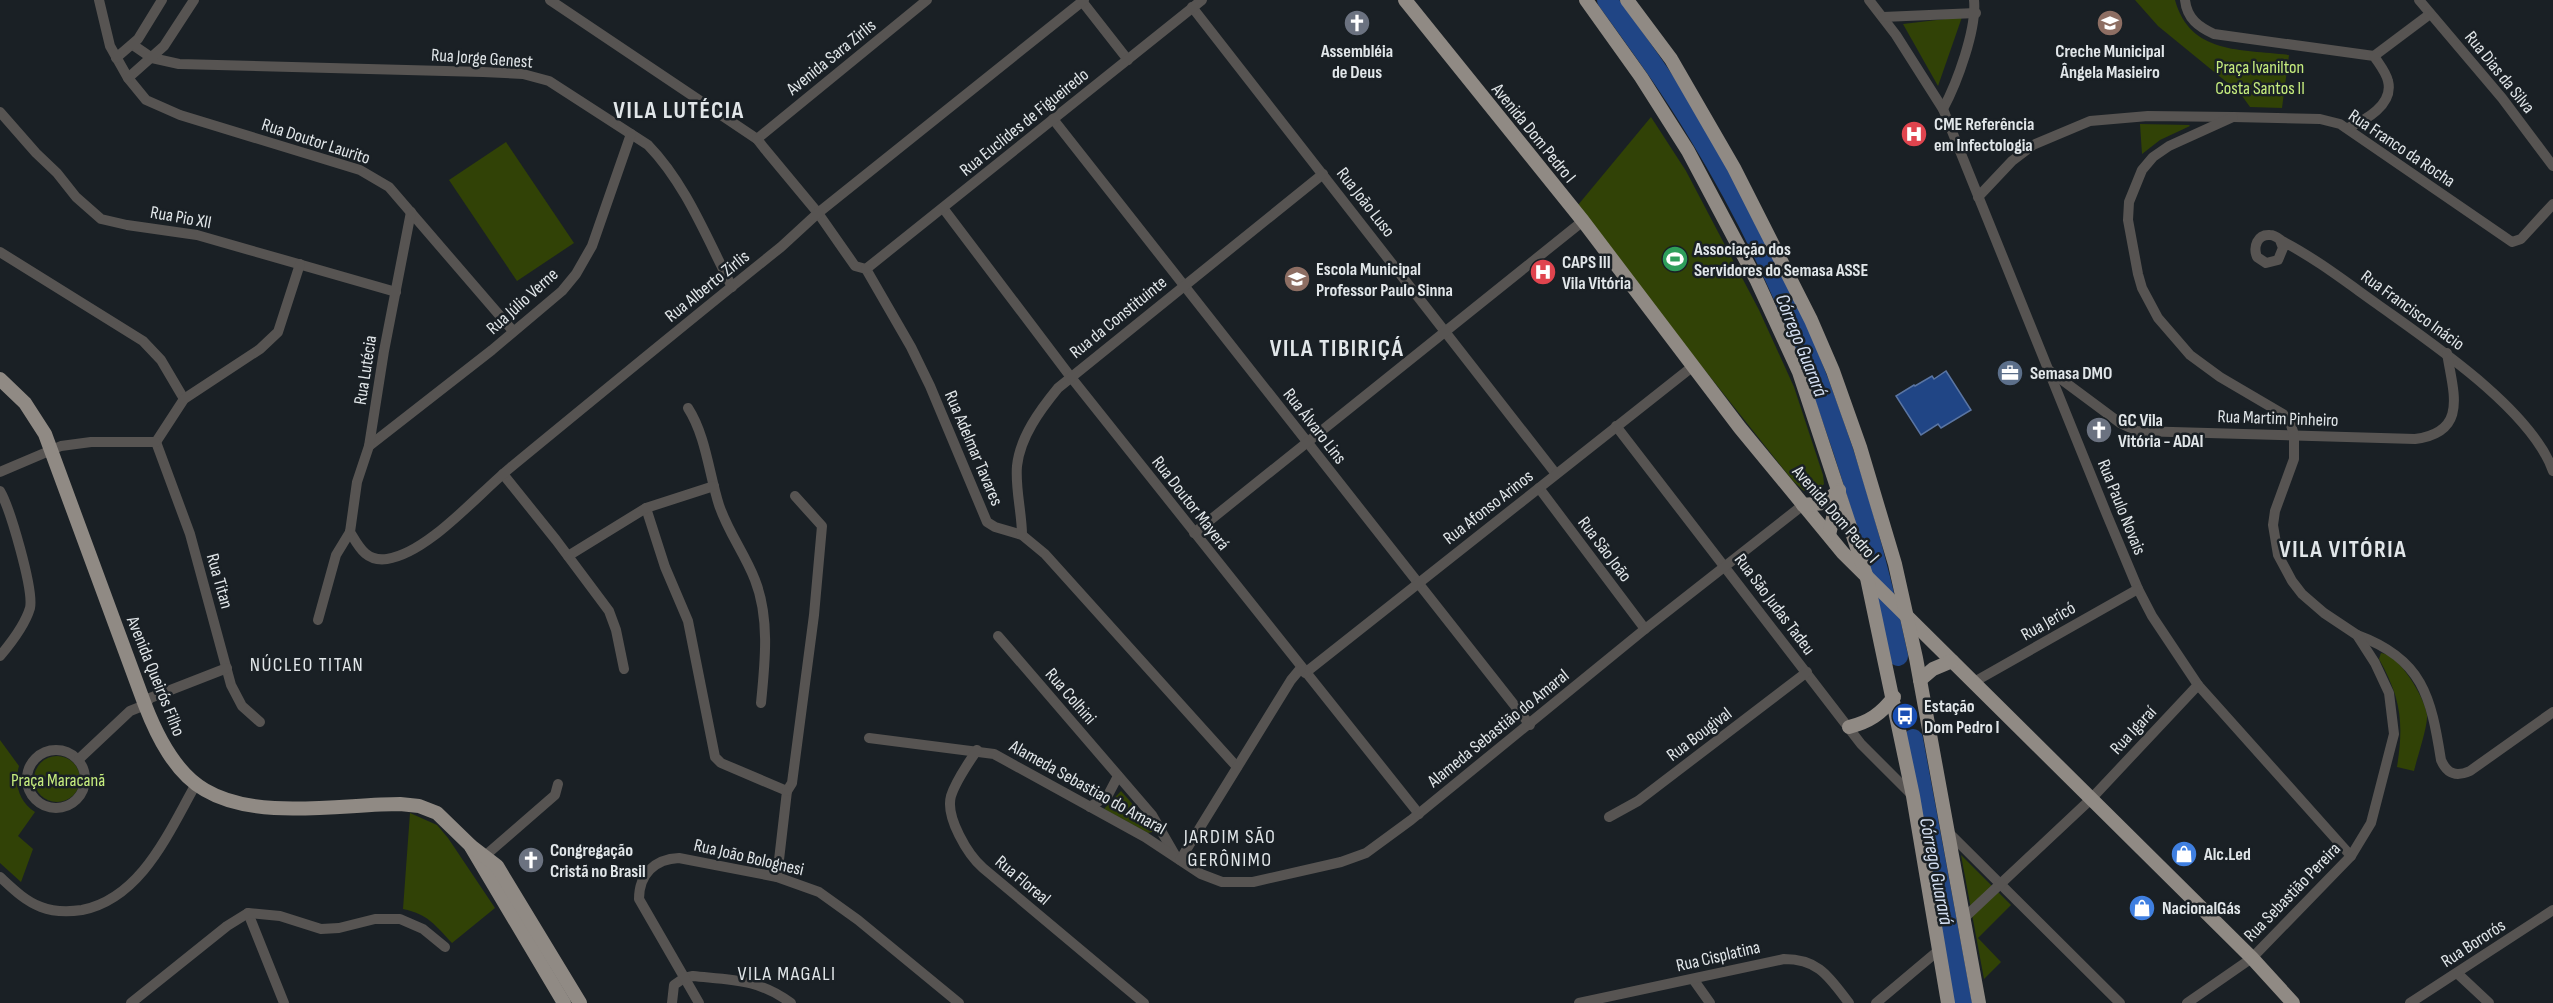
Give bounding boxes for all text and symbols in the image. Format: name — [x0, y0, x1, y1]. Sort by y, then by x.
church icon: Assembléia de Deus — [1342, 8, 1372, 38]
school or university icon: Creche Municipal Ângela Masieiro — [2095, 8, 2125, 38]
street label: Avenida Sara Zirlis — [782, 15, 880, 100]
street label: Rua Dias da Silva — [2460, 27, 2539, 118]
place label: Assembléia de Deus — [1320, 41, 1393, 83]
place label: Creche Municipal Ângela Masieiro — [2055, 41, 2165, 83]
street label: Rua Jorge Genest — [430, 44, 534, 73]
park label: Praça Ivanilton Costa Santos II — [2215, 57, 2305, 99]
street label: Rua Euclides de Figueiredo — [956, 64, 1093, 181]
street label: Avenida Dom Pedro I — [1486, 79, 1580, 187]
district label: VILA LUTÉCIA — [613, 96, 745, 125]
street label: Rua Franco da Rocha — [2344, 105, 2459, 192]
street label: Rua Doutor Laurito — [259, 114, 373, 169]
place label: CME Referência em Infectologia — [1934, 114, 2034, 156]
hospital icon: CME Referência em Infectologia — [1899, 119, 1929, 149]
street label: Rua João Luso — [1332, 163, 1399, 241]
street label: Rua Pio XII — [149, 202, 213, 233]
place label: Associação dos Servidores do Semasa ASSE — [1693, 239, 1868, 281]
sports icon: Associação dos Servidores do Semasa ASSE — [1660, 244, 1690, 274]
street label: Rua Alberto Zirlis — [661, 246, 754, 327]
place label: CAPS III Vila Vitória — [1562, 252, 1631, 294]
hospital icon: CAPS III Vila Vitória — [1528, 257, 1558, 287]
place label: Escola Municipal Professor Paulo Sinna — [1316, 259, 1453, 301]
street label: Rua Júlio Verne — [482, 264, 562, 339]
school or university icon: Escola Municipal Professor Paulo Sinna — [1282, 264, 1312, 294]
street label: Rua Francisco Inácio — [2357, 266, 2469, 355]
street label: Rua da Constituinte — [1066, 272, 1171, 363]
water label: Córrego Guarará — [1770, 291, 1833, 400]
street label: Rua Lutécia — [350, 334, 381, 406]
district label: VILA TIBIRIÇÁ — [1270, 334, 1404, 363]
office icon: Semasa DMO — [1995, 358, 2025, 388]
place label: Semasa DMO — [2030, 363, 2112, 384]
street label: Rua Álvaro Lins — [1279, 384, 1351, 468]
street label: Rua Adelmar Tavares — [940, 388, 1007, 509]
street label: Rua Martim Pinheiro — [2217, 406, 2339, 431]
place label: GC Vila Vitória - ADAI — [2118, 410, 2203, 452]
church icon: GC Vila Vitória - ADAI — [2084, 415, 2114, 445]
street label: Rua Doutor Mayerá — [1147, 452, 1234, 555]
street label: Rua Paulo Novais — [2093, 456, 2150, 558]
street label: Avenida Dom Pedro I — [1787, 461, 1884, 567]
street label: Rua Afonso Arinos — [1439, 466, 1537, 549]
street label: Rua São João — [1573, 513, 1636, 586]
district label: VILA VITÓRIA — [2279, 535, 2407, 564]
street label: Rua São Judas Tadeu — [1730, 550, 1819, 659]
street label: Rua Titan — [202, 551, 237, 611]
street label: Rua Jericó — [2017, 597, 2079, 645]
street label: Avenida Queirós Filho — [122, 612, 189, 739]
district label: NÚCLEO TITAN — [250, 653, 364, 677]
street label: Rua Colhini — [1041, 664, 1101, 729]
street label: Alameda Sebastião do Amaral — [1423, 665, 1573, 792]
place label: Estação Dom Pedro I — [1924, 696, 2000, 738]
bus stop icon: Estação Dom Pedro I — [1890, 701, 1920, 731]
street label: Rua Igaraí — [2106, 701, 2161, 759]
street label: Rua Bougival — [1663, 703, 1736, 766]
street label: Alameda Sebastiao do Amaral — [1005, 735, 1170, 839]
park label: Praça Maracanã — [11, 770, 105, 791]
water label: Córrego Guarará — [1914, 816, 1958, 927]
district label: JARDIM SÃO GERÔNIMO — [1183, 825, 1276, 872]
street label: Rua João Bolognesi — [692, 835, 806, 880]
street label: Rua Sebastião Pereira — [2240, 838, 2345, 946]
shop icon: Alc.Led — [2169, 839, 2199, 869]
place label: Congregação Cristã no Brasil — [550, 840, 646, 882]
place label: Alc.Led — [2203, 844, 2251, 865]
church icon: Congregação Cristã no Brasil — [516, 845, 546, 875]
street label: Rua Floreal — [991, 851, 1055, 910]
shop icon: NacionalGás — [2127, 893, 2157, 923]
place label: NacionalGás — [2162, 898, 2241, 919]
street label: Rua Bororós — [2437, 915, 2509, 972]
street label: Rua Cisplatina — [1674, 937, 1762, 976]
district label: VILA MAGALI — [737, 962, 837, 986]

